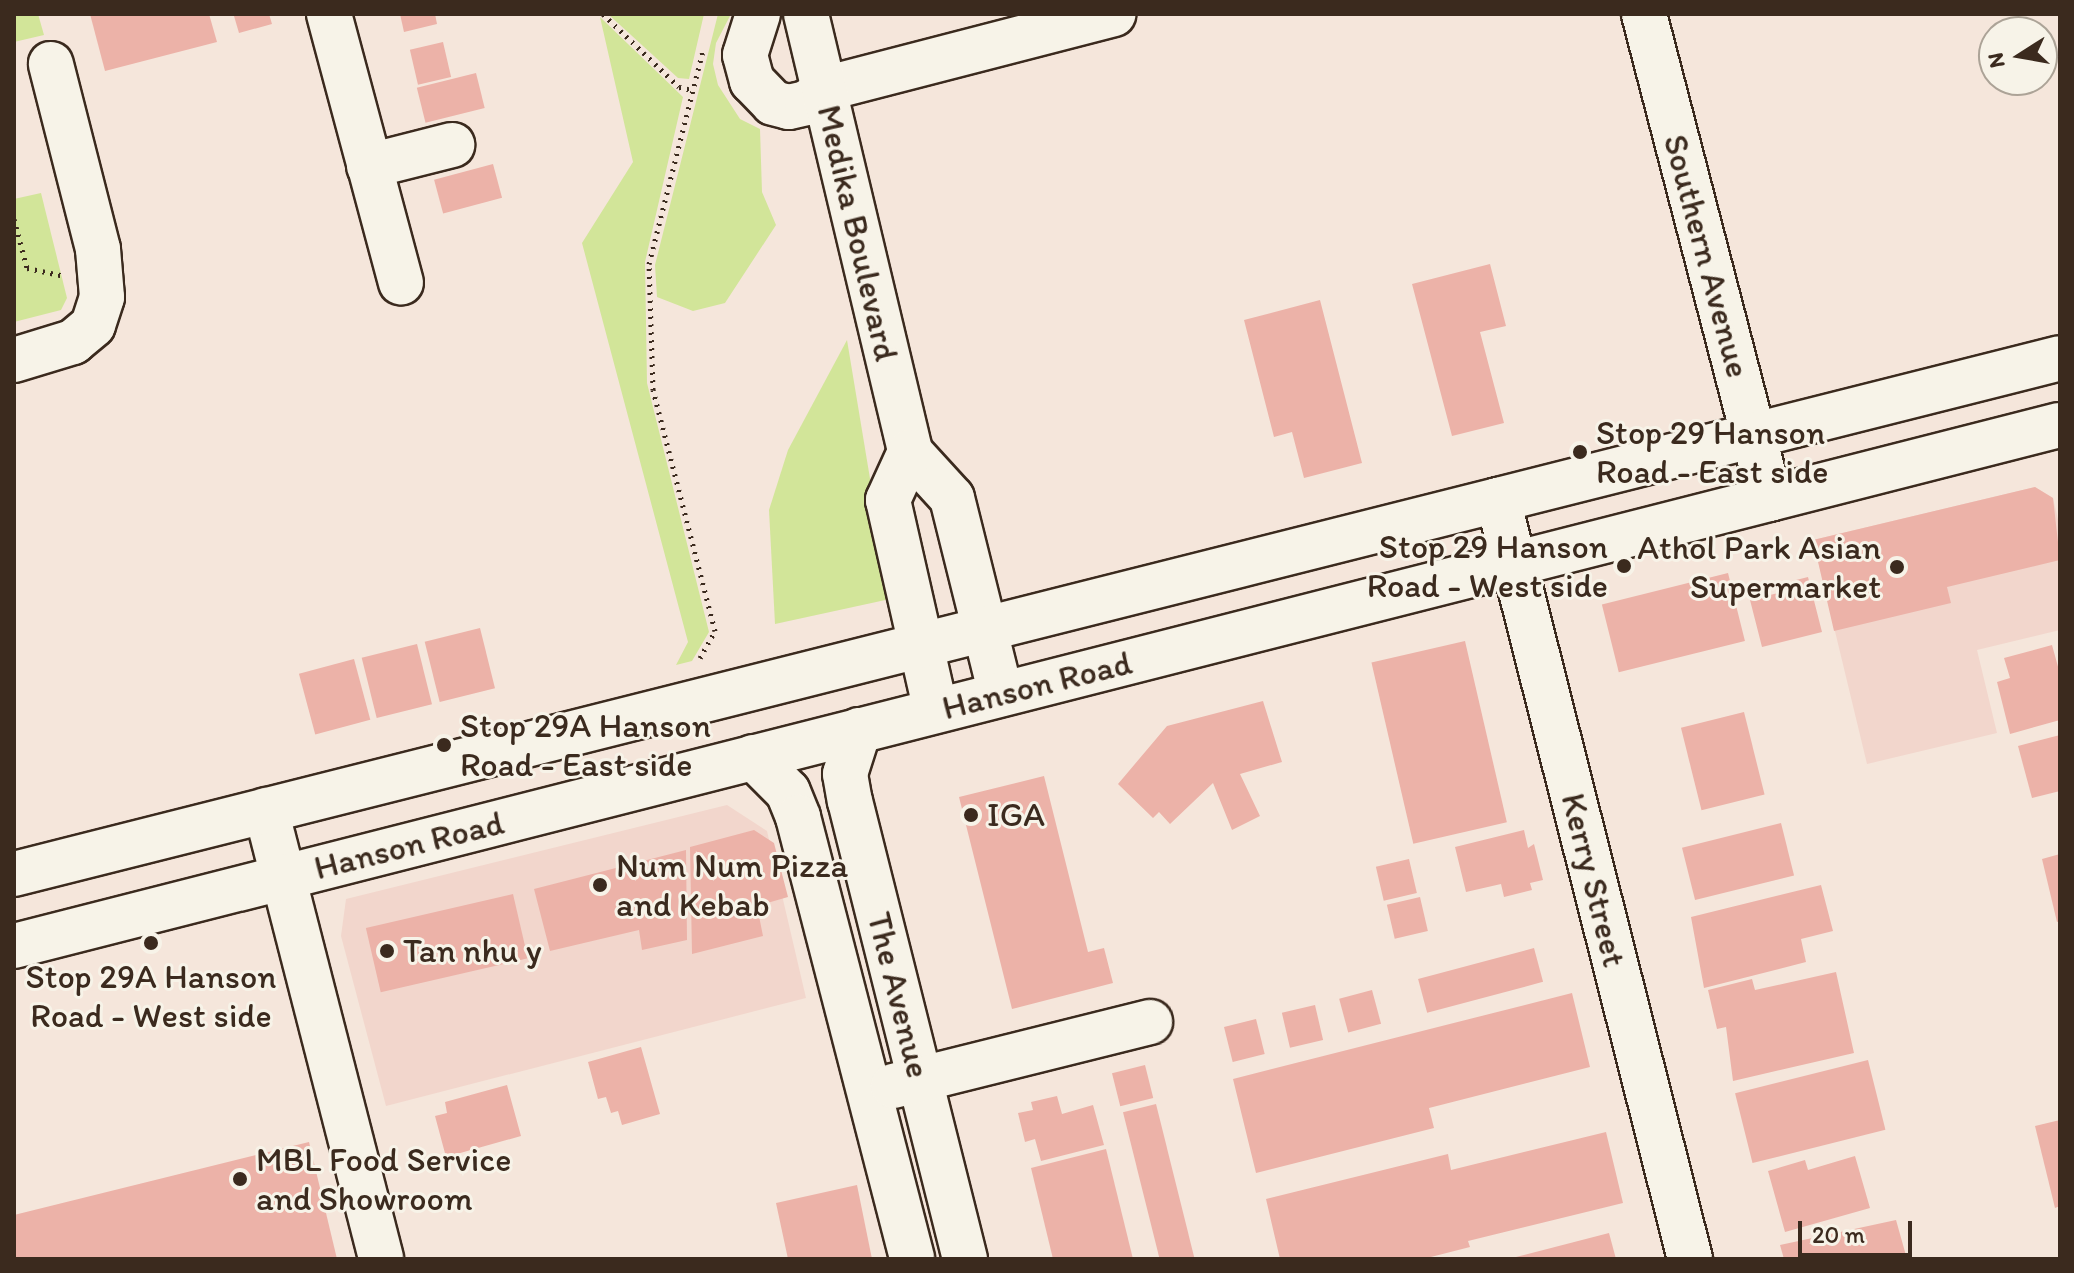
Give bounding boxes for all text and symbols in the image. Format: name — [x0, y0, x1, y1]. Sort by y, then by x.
north arrow — [1978, 16, 2058, 96]
text: N — [1981, 50, 2011, 70]
street label: Medika Boulevard — [809, 100, 907, 366]
street label: Southern Avenue — [1655, 131, 1759, 381]
place label: Stop 29 Hanson Road - East side — [1596, 412, 1828, 492]
marker: Stop 29 Hanson Road - East side — [1571, 443, 1589, 461]
place label: Stop 29 Hanson Road - West side — [1368, 526, 1608, 606]
place label: Athol Park Asian Supermarket — [1639, 527, 1881, 606]
marker: Stop 29 Hanson Road - West side — [1615, 557, 1633, 575]
marker: Athol Park Asian Supermarket — [1888, 558, 1906, 576]
street label: Hanson Road — [938, 642, 1136, 728]
place label: Stop 29A Hanson Road - East side — [460, 705, 711, 784]
marker: Stop 29A Hanson Road - East side — [435, 736, 453, 754]
street label: Kerry Street — [1553, 789, 1635, 971]
place label: IGA — [987, 795, 1045, 835]
street label: Hanson Road — [310, 802, 508, 888]
marker: IGA — [962, 806, 980, 824]
place label: Num Num Pizza and Kebab — [616, 845, 848, 924]
marker: Num Num Pizza and Kebab — [591, 876, 609, 894]
street label: The Avenue — [859, 909, 939, 1081]
place label: Tan nhu y — [403, 931, 542, 971]
marker: Stop 29A Hanson Road - West side — [142, 934, 160, 952]
marker: Tan nhu y — [378, 942, 396, 960]
place label: Stop 29A Hanson Road - West side — [26, 956, 276, 1036]
place label: MBL Food Service and Showroom — [256, 1139, 512, 1218]
marker: MBL Food Service and Showroom — [231, 1170, 249, 1188]
scale bar — [1802, 1205, 1916, 1255]
text: 20 m — [1812, 1220, 1865, 1249]

